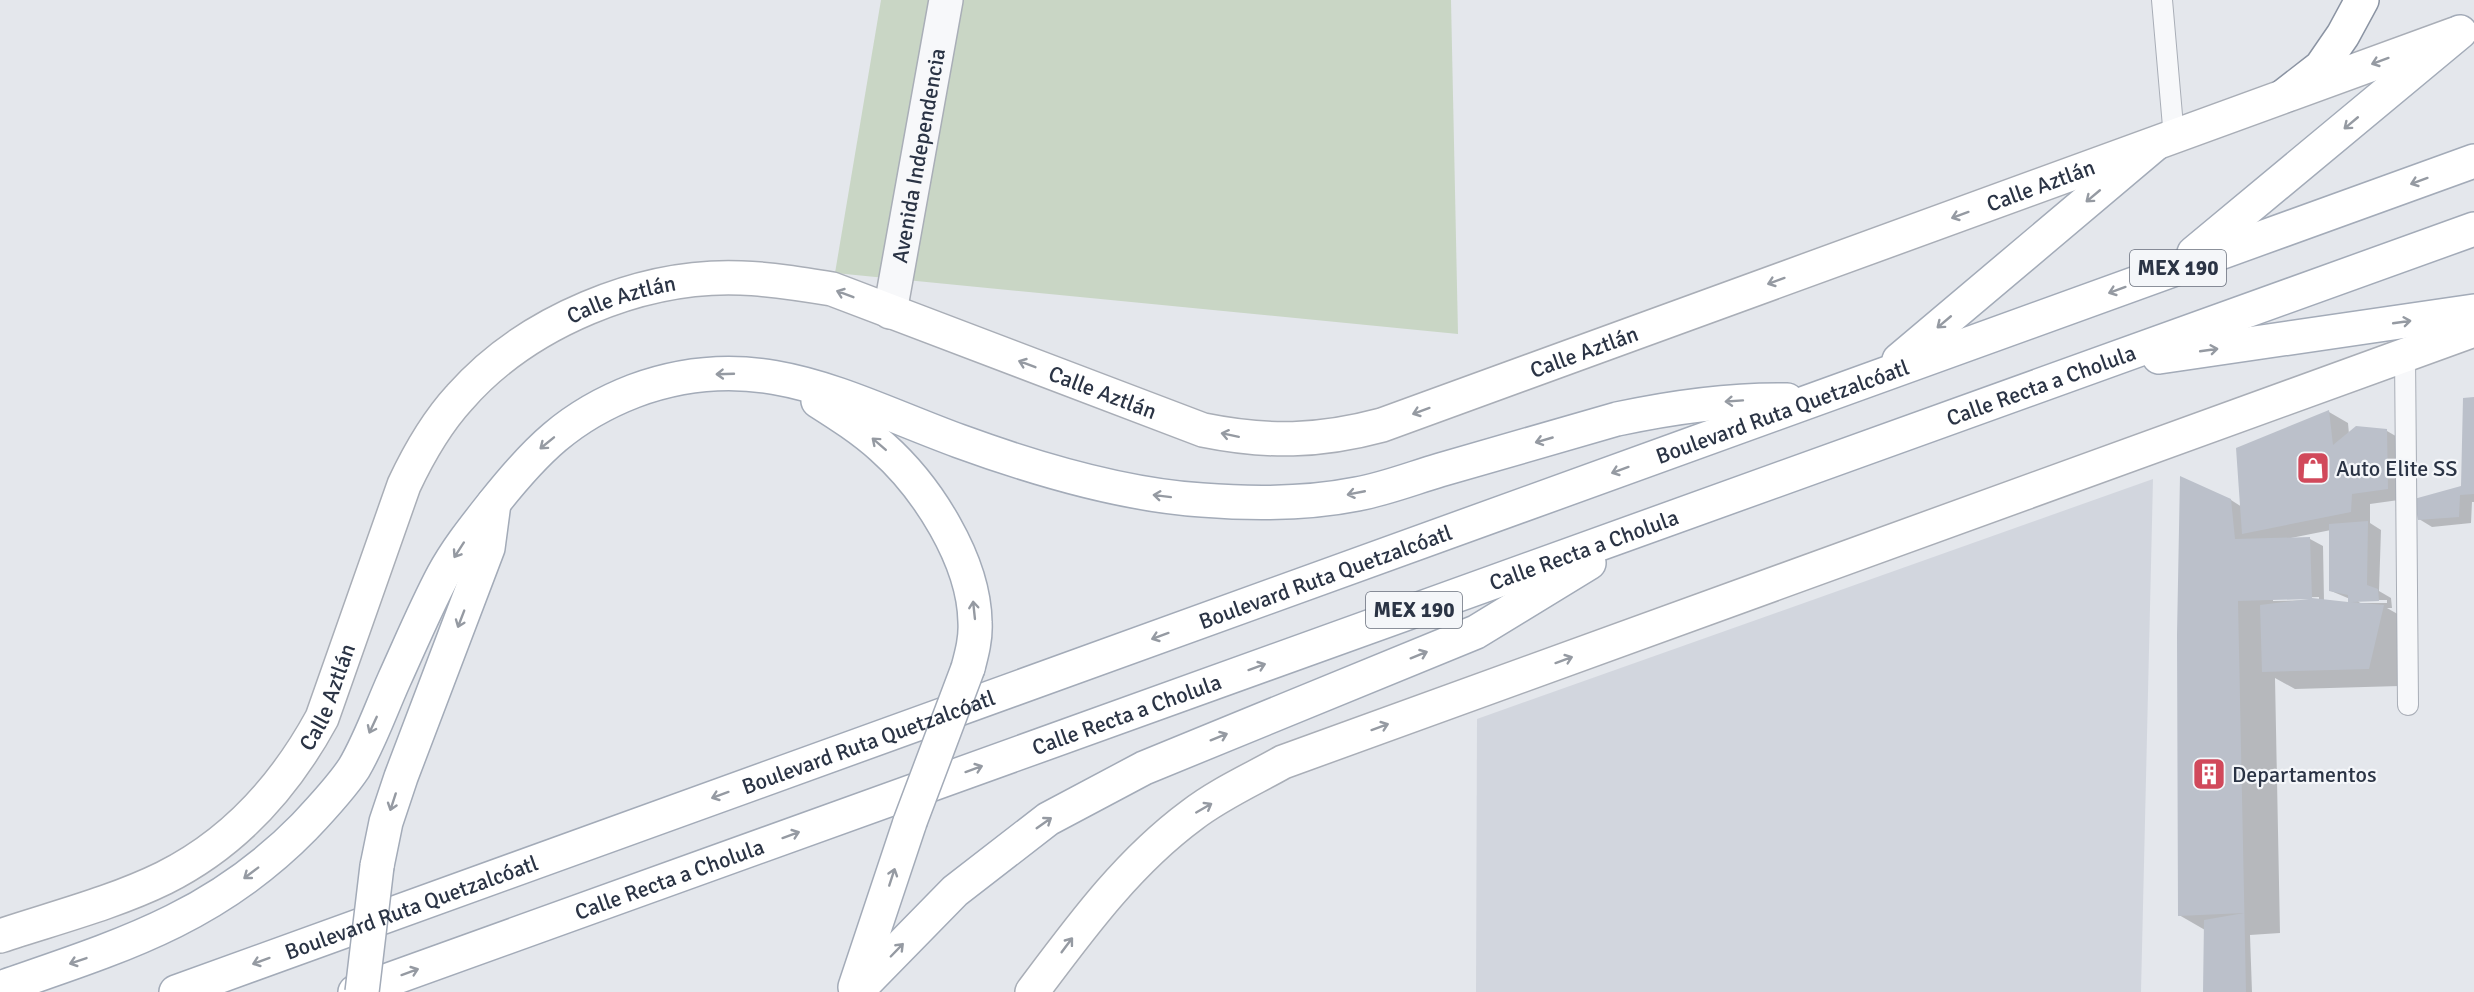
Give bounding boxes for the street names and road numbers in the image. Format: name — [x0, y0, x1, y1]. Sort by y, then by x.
street label: Avenida Independencia — [886, 46, 951, 265]
street label: Calle Aztlán — [1983, 153, 2099, 218]
road number: MEX 190 — [2130, 250, 2226, 286]
street label: Calle Aztlán — [562, 270, 678, 330]
street label: Calle Aztlán — [1526, 320, 1642, 384]
street label: Calle Recta a Cholula — [1943, 339, 2140, 432]
street label: Boulevard Ruta Quetzalcóatl — [1652, 353, 1913, 470]
street label: Calle Aztlán — [1045, 360, 1160, 425]
street label: Calle Recta a Cholula — [1486, 504, 1682, 596]
street label: Boulevard Ruta Quetzalcóatl — [1195, 519, 1456, 635]
road number: MEX 190 — [1366, 592, 1462, 628]
street label: Calle Aztlán — [293, 640, 361, 756]
street label: Calle Recta a Cholula — [1028, 668, 1225, 761]
street label: Boulevard Ruta Quetzalcóatl — [738, 684, 999, 800]
street label: Calle Recta a Cholula — [571, 833, 768, 926]
street label: Boulevard Ruta Quetzalcóatl — [281, 849, 542, 966]

